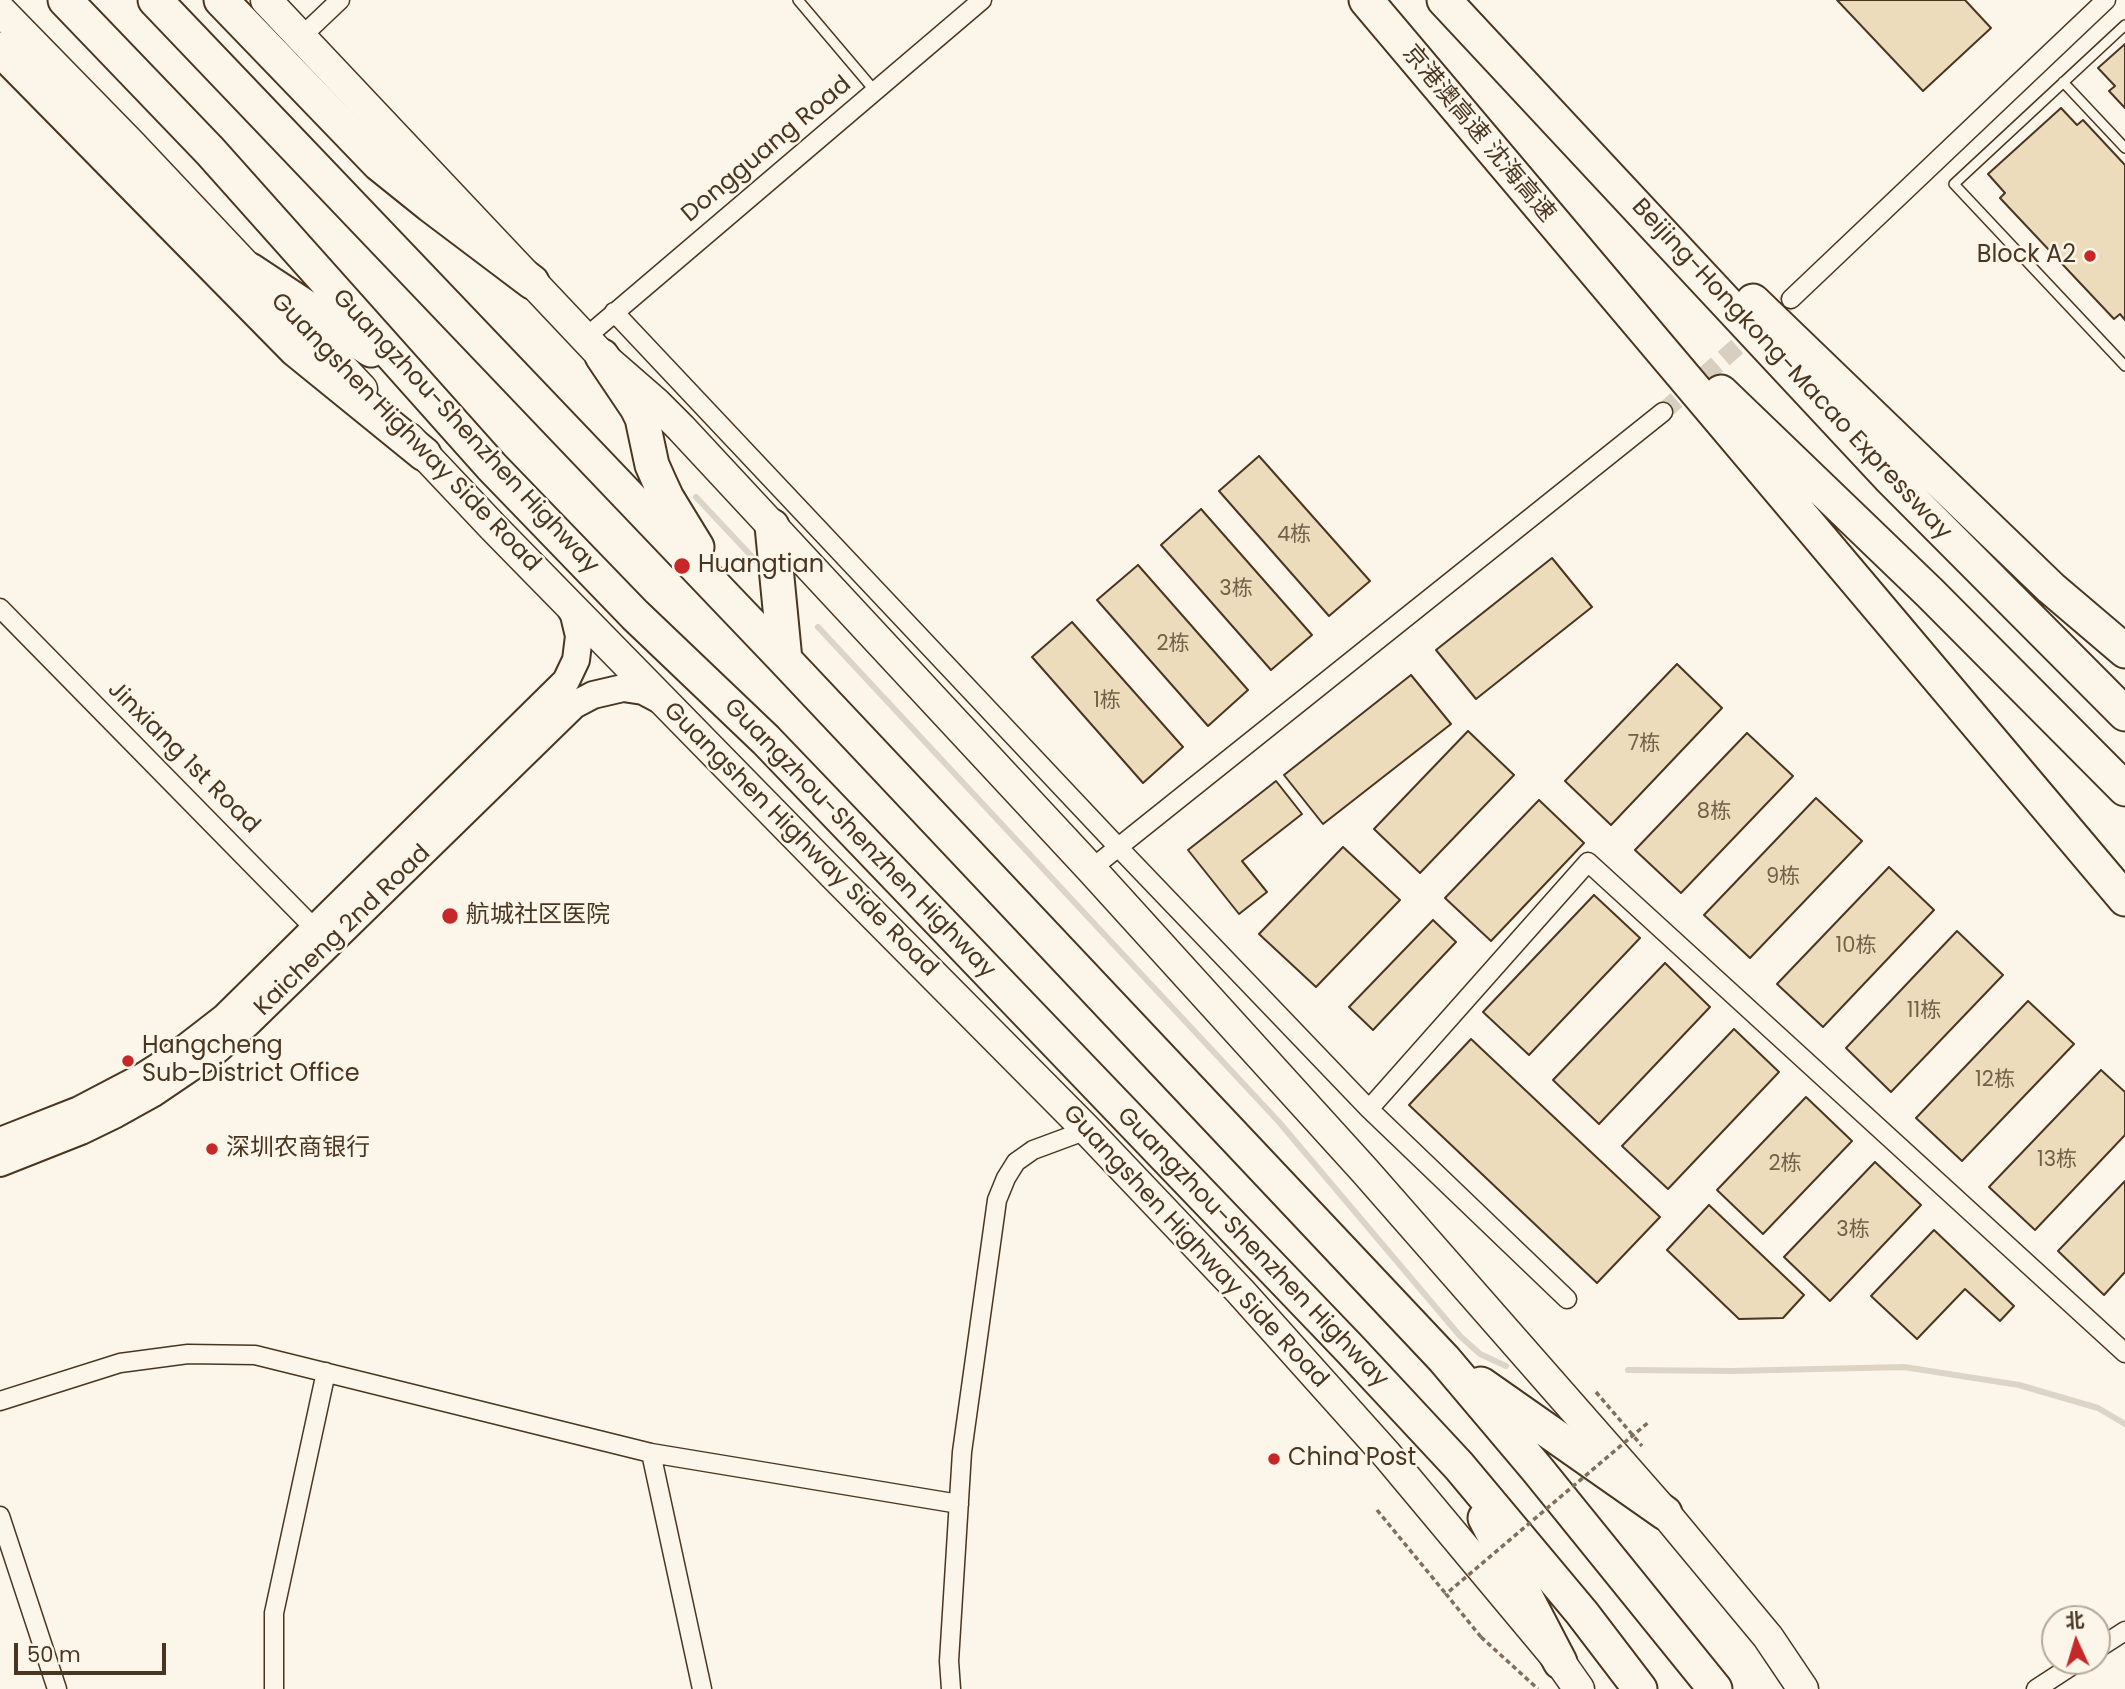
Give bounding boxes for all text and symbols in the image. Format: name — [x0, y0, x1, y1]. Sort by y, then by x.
street label: 京港澳高速 沈海高速 — [1395, 40, 1561, 228]
street label: Dongguang Road — [677, 71, 857, 229]
street label: Beijing-Hongkong-Macao Expressway — [1625, 193, 1957, 547]
place label: Block A2 — [1977, 242, 2076, 270]
marker: Block A2 — [2082, 248, 2098, 264]
street label: Guangzhou-Shenzhen Highway — [326, 284, 604, 580]
street label: Guangshen Highway Side Road — [264, 288, 546, 578]
house number: 4栋 — [1277, 523, 1311, 549]
place label: Huangtian — [698, 552, 824, 580]
marker: Huangtian — [672, 556, 692, 576]
house number: 3栋 — [1219, 577, 1253, 603]
house number: 2栋 — [1156, 632, 1190, 658]
street label: Jinxiang 1st Road — [101, 676, 265, 840]
house number: 1栋 — [1093, 689, 1121, 715]
street label: Guangzhou-Shenzhen Highway — [717, 693, 1001, 985]
street label: Guangshen Highway Side Road — [657, 697, 943, 983]
house number: 7栋 — [1628, 732, 1660, 758]
house number: 8栋 — [1697, 800, 1731, 826]
street label: Kaicheng 2nd Road — [249, 840, 437, 1022]
house number: 9栋 — [1766, 865, 1800, 891]
place label: 航城社区医院 — [466, 902, 610, 930]
marker: 航城社区医院 — [440, 906, 460, 926]
house number: 10栋 — [1836, 934, 1876, 960]
house number: 11栋 — [1907, 999, 1941, 1025]
place label: Hangcheng Sub-District Office — [142, 1033, 360, 1089]
marker: Hangcheng Sub-District Office — [120, 1053, 136, 1069]
house number: 12栋 — [1975, 1068, 2015, 1094]
street label: Guangshen Highway Side Road — [1056, 1100, 1334, 1394]
street label: Guangzhou-Shenzhen Highway — [1110, 1102, 1394, 1394]
place label: 深圳农商银行 — [226, 1135, 370, 1163]
marker: 深圳农商银行 — [204, 1141, 220, 1157]
house number: 13栋 — [2037, 1148, 2077, 1174]
house number: 2栋 — [1768, 1152, 1802, 1178]
house number: 3栋 — [1836, 1218, 1870, 1244]
place label: China Post — [1288, 1445, 1416, 1473]
marker: China Post — [1266, 1451, 1282, 1467]
north arrow — [2041, 1605, 2111, 1675]
text: 北 — [2064, 1606, 2085, 1635]
scale bar — [18, 1630, 170, 1674]
text: 50 m — [27, 1640, 81, 1669]

